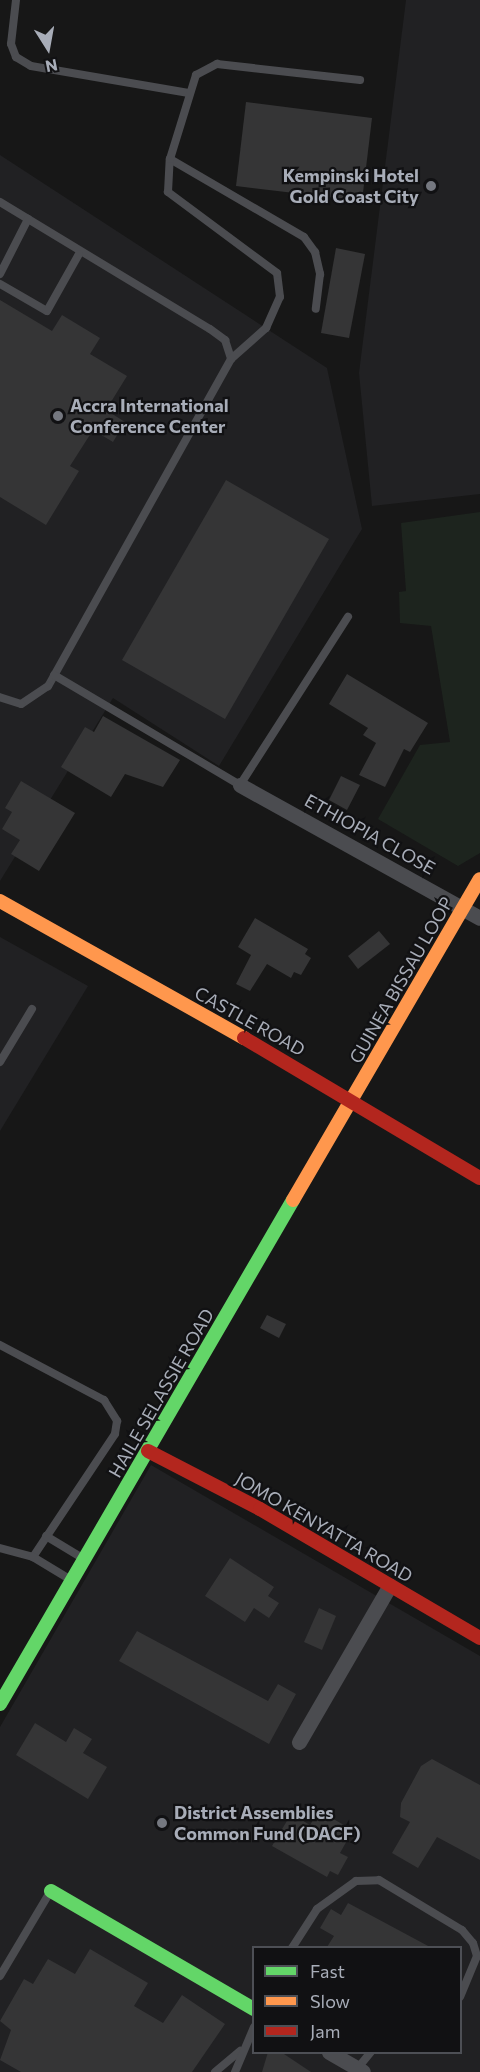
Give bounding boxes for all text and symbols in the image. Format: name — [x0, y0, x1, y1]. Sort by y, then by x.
north arrow — [18, 18, 78, 78]
text: N — [44, 56, 59, 77]
place label: Kempinski Hotel Gold Coast City — [283, 165, 419, 207]
marker: Kempinski Hotel Gold Coast City — [424, 179, 438, 193]
place label: Accra International Conference Center — [70, 395, 229, 438]
marker: Accra International Conference Center — [51, 409, 65, 423]
street label: ETHIOPIA CLOSE — [301, 789, 439, 879]
street label: GUINEA BISSAU LOOP — [345, 893, 457, 1067]
street label: CASTLE ROAD — [191, 982, 309, 1060]
street label: HAILE SELASSIE ROAD — [104, 1305, 218, 1481]
street label: JOMO KENYATTA ROAD — [232, 1467, 416, 1587]
place label: District Assemblies Common Fund (DACF) — [174, 1802, 361, 1844]
marker: District Assemblies Common Fund (DACF) — [155, 1816, 169, 1830]
legend — [252, 1946, 462, 2054]
text: Fast — [310, 1960, 345, 1982]
text: Slow — [310, 1990, 350, 2012]
text: Jam — [310, 2020, 340, 2042]

